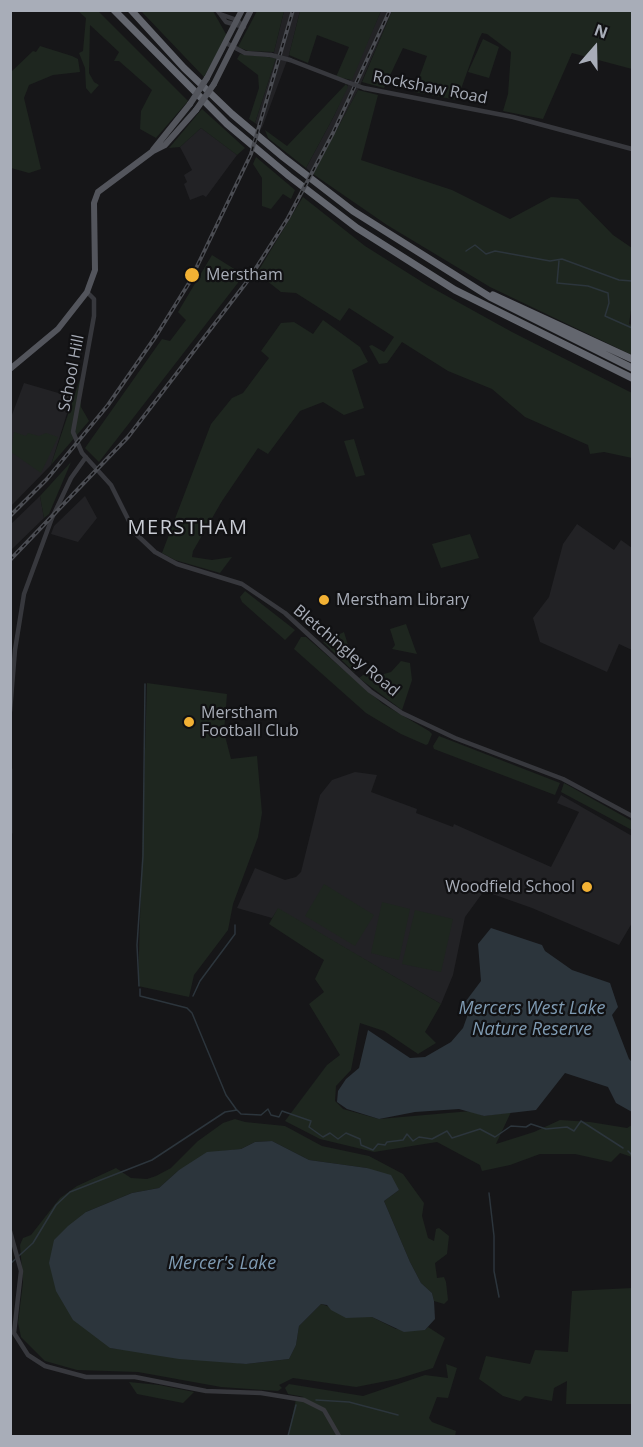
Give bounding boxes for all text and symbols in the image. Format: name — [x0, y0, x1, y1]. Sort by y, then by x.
north arrow — [565, 18, 625, 78]
text: N — [591, 19, 611, 44]
street label: Rockshaw Road — [371, 67, 489, 109]
place label: Merstham — [206, 265, 283, 285]
marker: Merstham — [183, 266, 201, 284]
street label: School Hill — [55, 333, 89, 413]
district label: MERSTHAM — [128, 516, 248, 540]
place label: Merstham Library — [336, 590, 469, 610]
marker: Merstham Library — [317, 593, 331, 607]
street label: Bletchingley Road — [289, 601, 403, 701]
place label: Merstham Football Club — [201, 703, 299, 741]
marker: Merstham Football Club — [182, 715, 196, 729]
place label: Woodfield School — [445, 877, 575, 897]
marker: Woodfield School — [580, 880, 594, 894]
water label: Mercers West Lake Nature Reserve — [458, 998, 606, 1040]
water label: Mercer's Lake — [168, 1253, 276, 1275]

